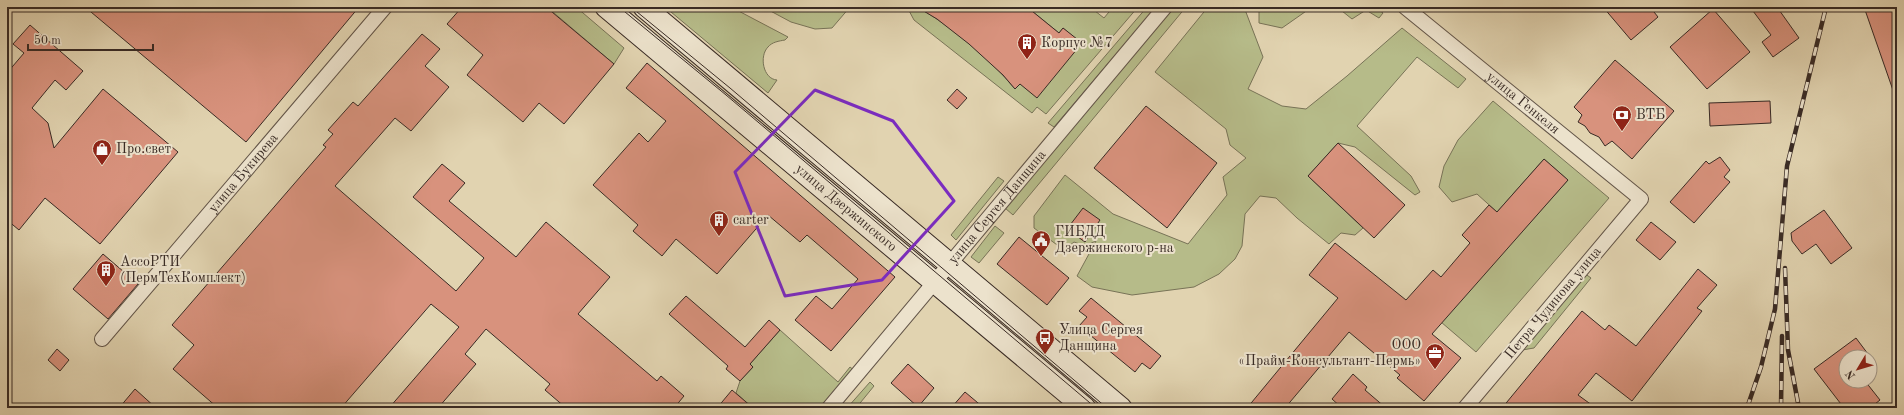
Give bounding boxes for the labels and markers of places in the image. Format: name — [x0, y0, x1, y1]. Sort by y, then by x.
building icon: Корпус №7 — [1016, 32, 1038, 60]
place label: Корпус №7 — [1041, 36, 1113, 50]
bank icon: ВТБ — [1611, 104, 1633, 132]
place label: ВТБ — [1636, 108, 1665, 122]
shop icon: Про.свет — [91, 138, 113, 166]
place label: Про.свет — [116, 142, 171, 156]
building icon: carter — [708, 209, 730, 237]
place label: carter — [733, 213, 769, 227]
place label: ГИБДД Дзержинского р-на — [1055, 225, 1174, 255]
public building icon: ГИБДД Дзержинского р-на — [1030, 229, 1052, 257]
place label: АссоРТИ (ПермТехКомплект) — [120, 255, 246, 285]
building icon: АссоРТИ (ПермТехКомплект) — [95, 259, 117, 287]
place label: Улица Сергея Данщина — [1059, 323, 1143, 353]
bus stop icon: Улица Сергея Данщина — [1034, 327, 1056, 355]
place label: ООО «Прайм-Консультант-Пермь» — [1238, 338, 1421, 368]
office icon: ООО «Прайм-Консультант-Пермь» — [1424, 342, 1446, 370]

